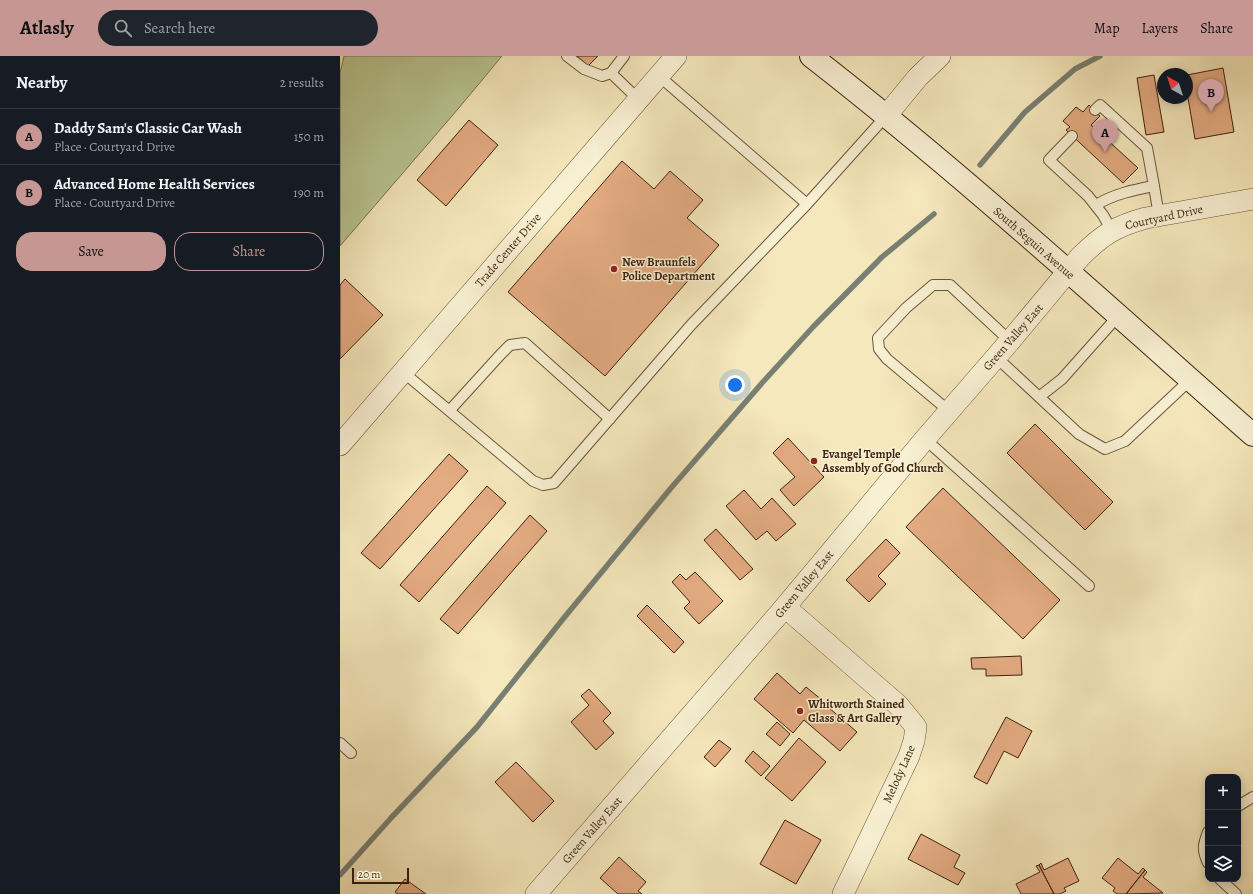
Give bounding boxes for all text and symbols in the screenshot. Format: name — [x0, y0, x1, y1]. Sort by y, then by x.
search box — [98, 10, 378, 46]
text: Atlasly — [20, 15, 74, 41]
icon: search — [112, 17, 134, 39]
text: Search here — [144, 18, 215, 38]
text: Map — [1094, 19, 1120, 38]
text: Layers — [1142, 19, 1178, 38]
text: Share — [1200, 19, 1233, 38]
north arrow — [1157, 68, 1193, 104]
text: Nearby — [16, 71, 67, 94]
text: 2 results — [280, 74, 324, 91]
pin: B — [1198, 79, 1224, 112]
text: Daddy Sam's Classic Car Wash — [54, 118, 242, 138]
pin: A — [1092, 119, 1118, 152]
text: A — [25, 128, 33, 145]
text: 150 m — [294, 128, 324, 145]
text: Place · Courtyard Drive — [54, 138, 175, 155]
text: Advanced Home Health Services — [54, 174, 255, 194]
text: B — [25, 184, 33, 201]
text: 190 m — [293, 184, 324, 201]
text: Place · Courtyard Drive — [54, 194, 175, 211]
street label: Courtyard Drive — [1124, 201, 1204, 233]
street label: South Seguin Avenue — [990, 203, 1078, 283]
street label: Trade Center Drive — [471, 210, 545, 290]
button: Save — [16, 232, 166, 271]
button: Share — [174, 232, 324, 271]
place label: New Braunfels Police Department — [622, 254, 715, 284]
marker: New Braunfels Police Department — [609, 264, 619, 274]
street label: Green Valley East — [979, 300, 1047, 374]
your location — [725, 375, 745, 395]
place label: Evangel Temple Assembly of God Church — [821, 446, 944, 476]
marker: Evangel Temple Assembly of God Church — [809, 456, 819, 466]
street label: Green Valley East — [771, 547, 837, 621]
place label: Whitworth Stained Glass & Art Gallery — [807, 696, 905, 726]
marker: Whitworth Stained Glass & Art Gallery — [795, 706, 805, 716]
street label: Melody Lane — [879, 742, 919, 806]
map controls — [1205, 774, 1241, 882]
button: + — [1205, 774, 1241, 810]
street label: Green Valley East — [558, 793, 626, 867]
button: − — [1205, 810, 1241, 846]
button: layers — [1205, 846, 1241, 882]
scale bar — [352, 866, 409, 885]
text: 20 m — [358, 867, 380, 882]

